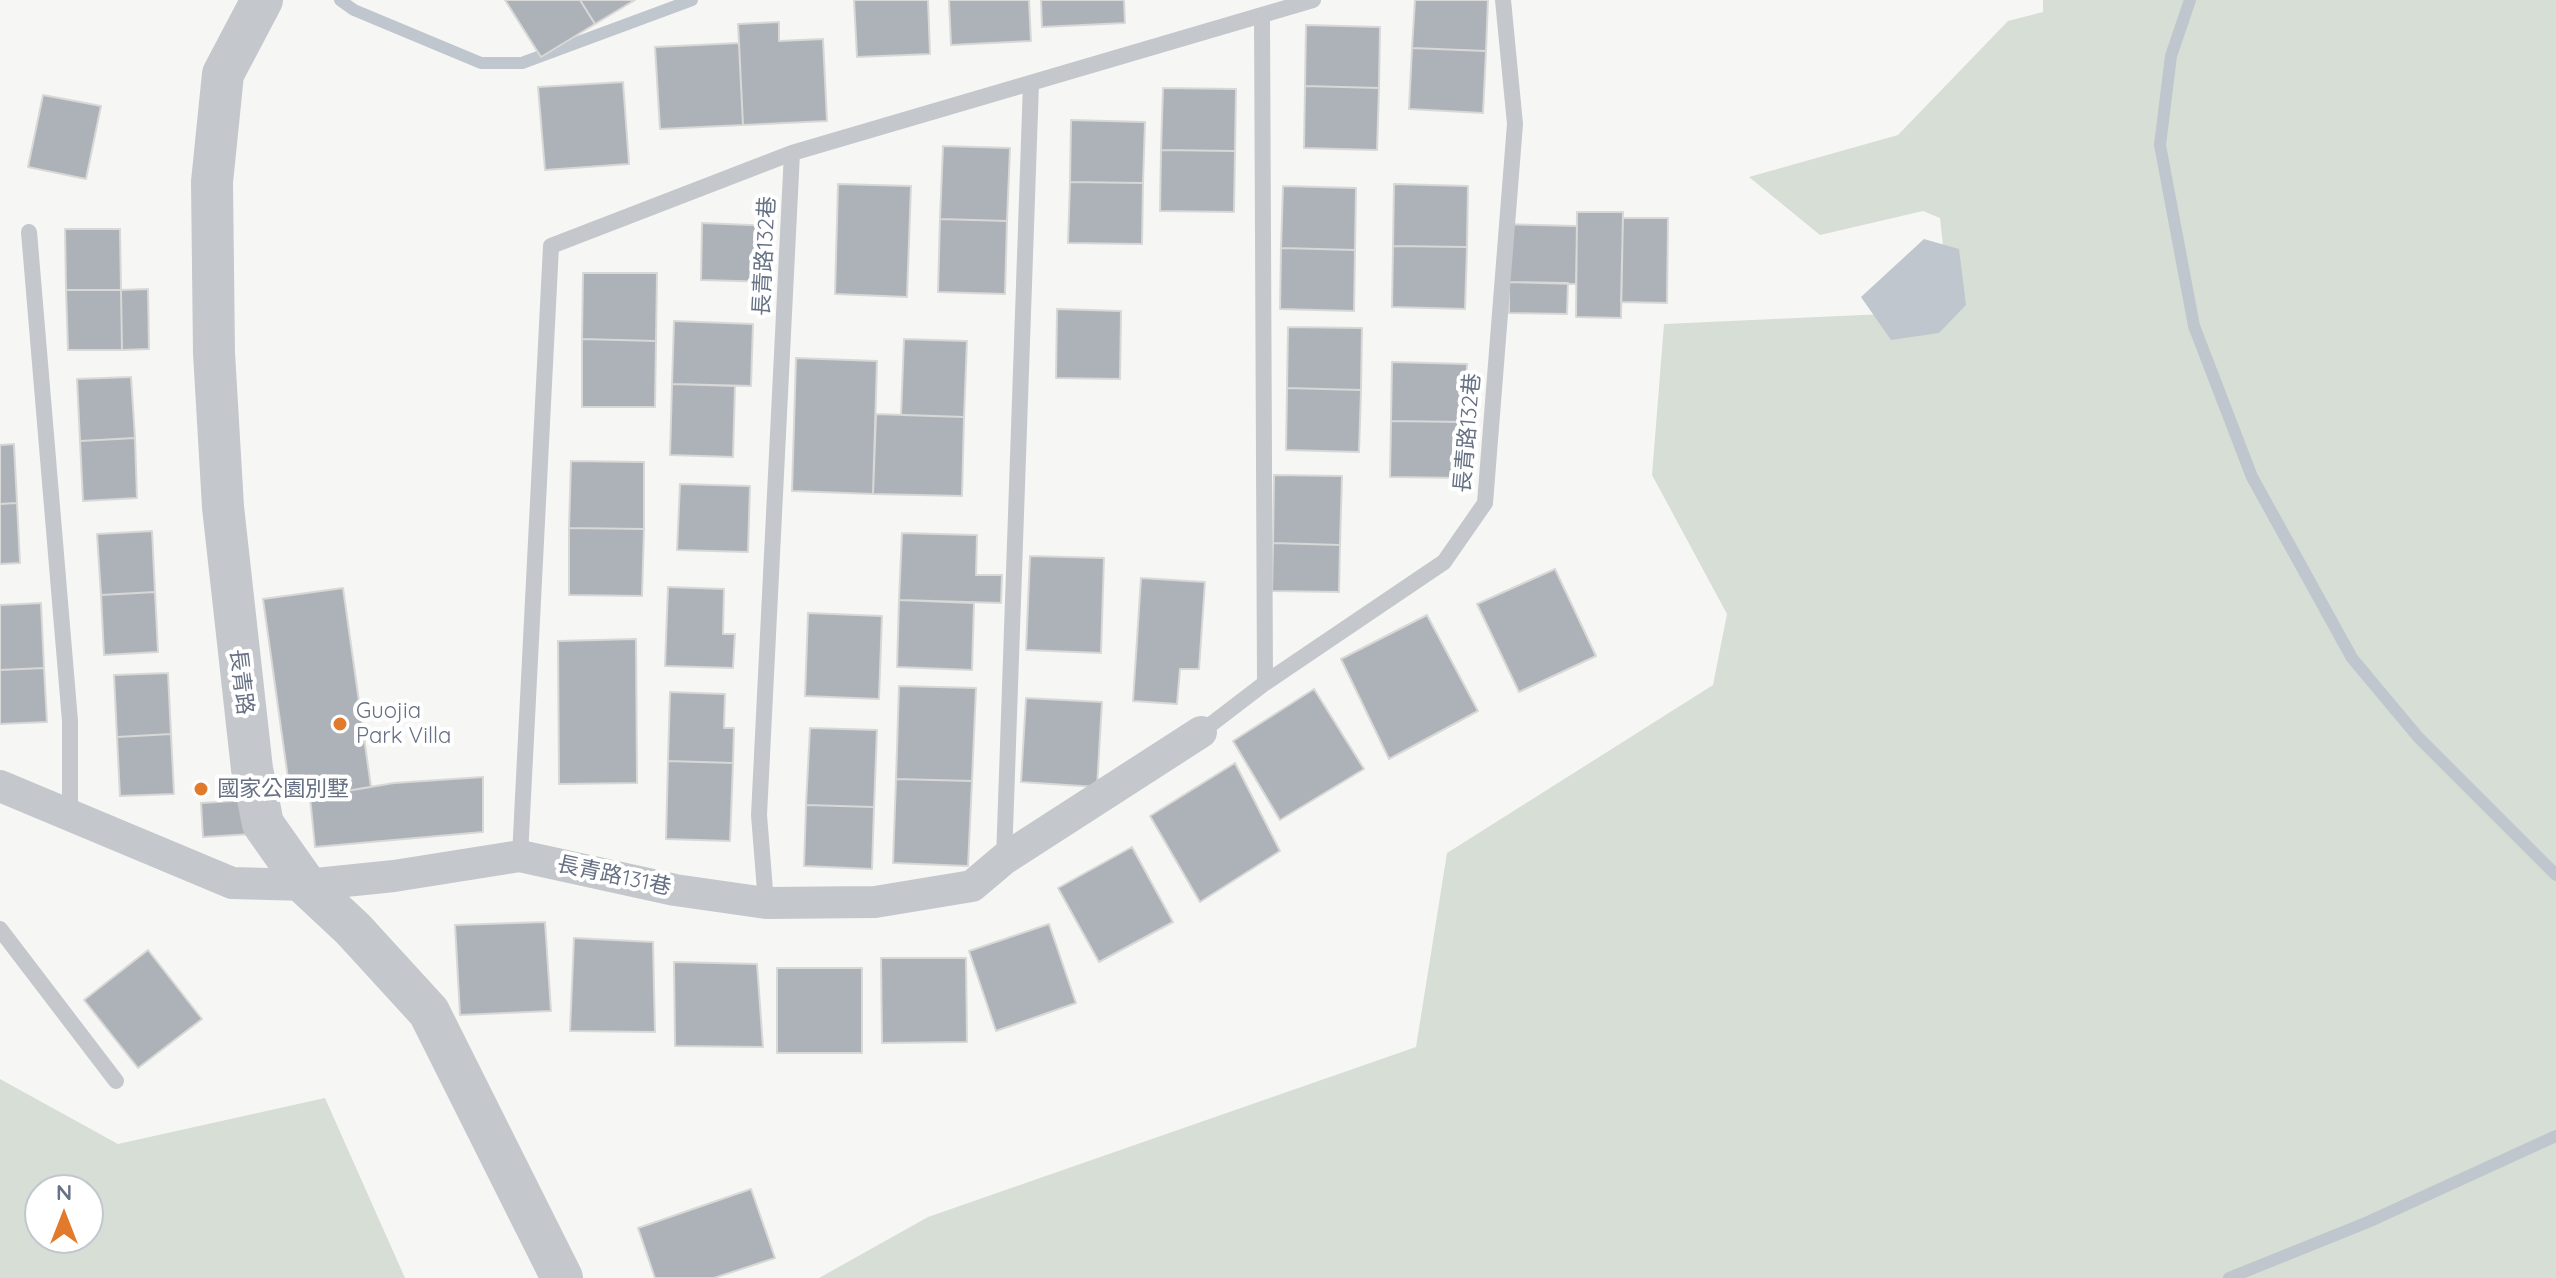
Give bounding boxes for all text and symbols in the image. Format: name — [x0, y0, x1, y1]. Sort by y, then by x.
street label: 長青路132巷 — [749, 195, 781, 317]
street label: 長青路132巷 — [1450, 372, 1486, 494]
street label: 長青路 — [224, 648, 258, 716]
place label: Guojia Park Villa — [356, 698, 451, 750]
marker: Guojia Park Villa — [331, 715, 349, 733]
place label: 國家公園別墅 — [217, 776, 349, 802]
marker: 國家公園別墅 — [192, 780, 210, 798]
street label: 長青路131巷 — [555, 851, 673, 901]
north arrow — [24, 1174, 104, 1254]
text: N — [56, 1178, 72, 1206]

